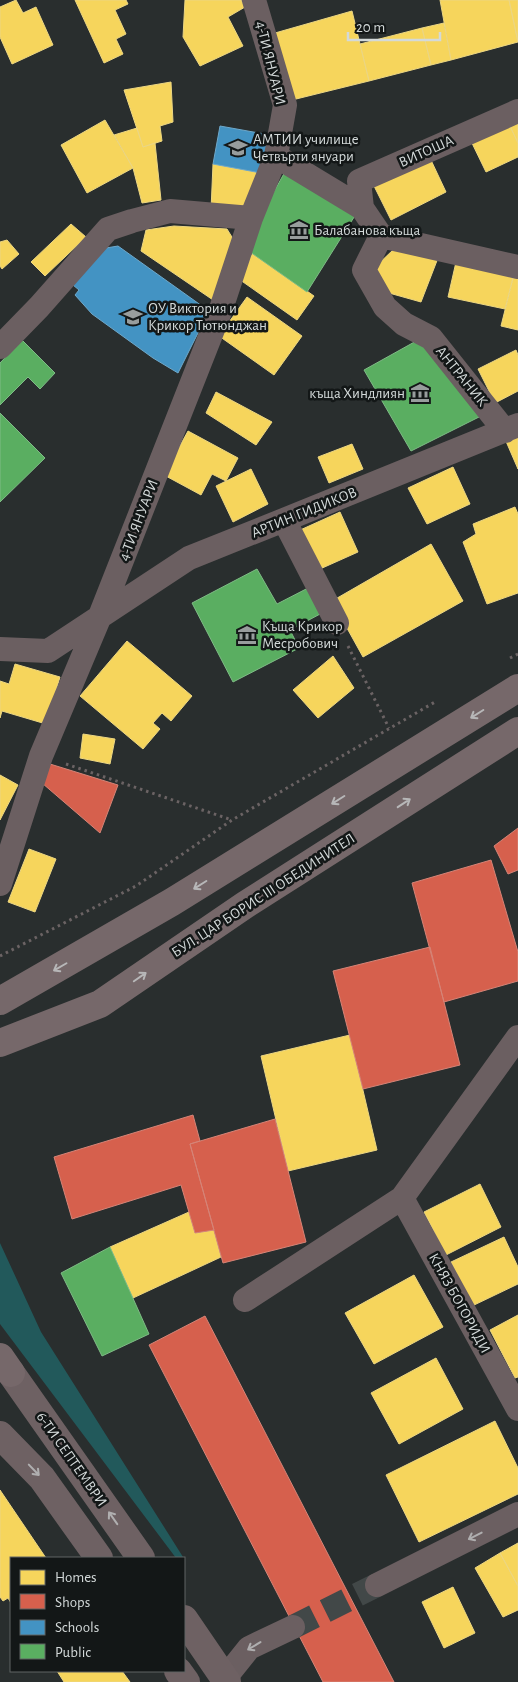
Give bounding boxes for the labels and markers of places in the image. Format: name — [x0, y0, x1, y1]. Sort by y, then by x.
place label: АМТИИ училище Четвърти януари — [253, 132, 359, 164]
school or university icon: АМТИИ училище Четвърти януари — [227, 137, 249, 159]
museum icon: Балабанова къща — [288, 219, 310, 241]
place label: Балабанова къща — [314, 223, 420, 238]
place label: ОУ Виктория и Крикор Тютюнджан — [148, 301, 267, 333]
school or university icon: ОУ Виктория и Крикор Тютюнджан — [122, 306, 144, 328]
museum icon: къща Хиндлиян — [409, 382, 431, 404]
place label: къща Хиндлиян — [309, 386, 405, 401]
place label: Kъща Крикор Месробович — [262, 619, 343, 651]
museum icon: Kъща Крикор Месробович — [236, 624, 258, 646]

